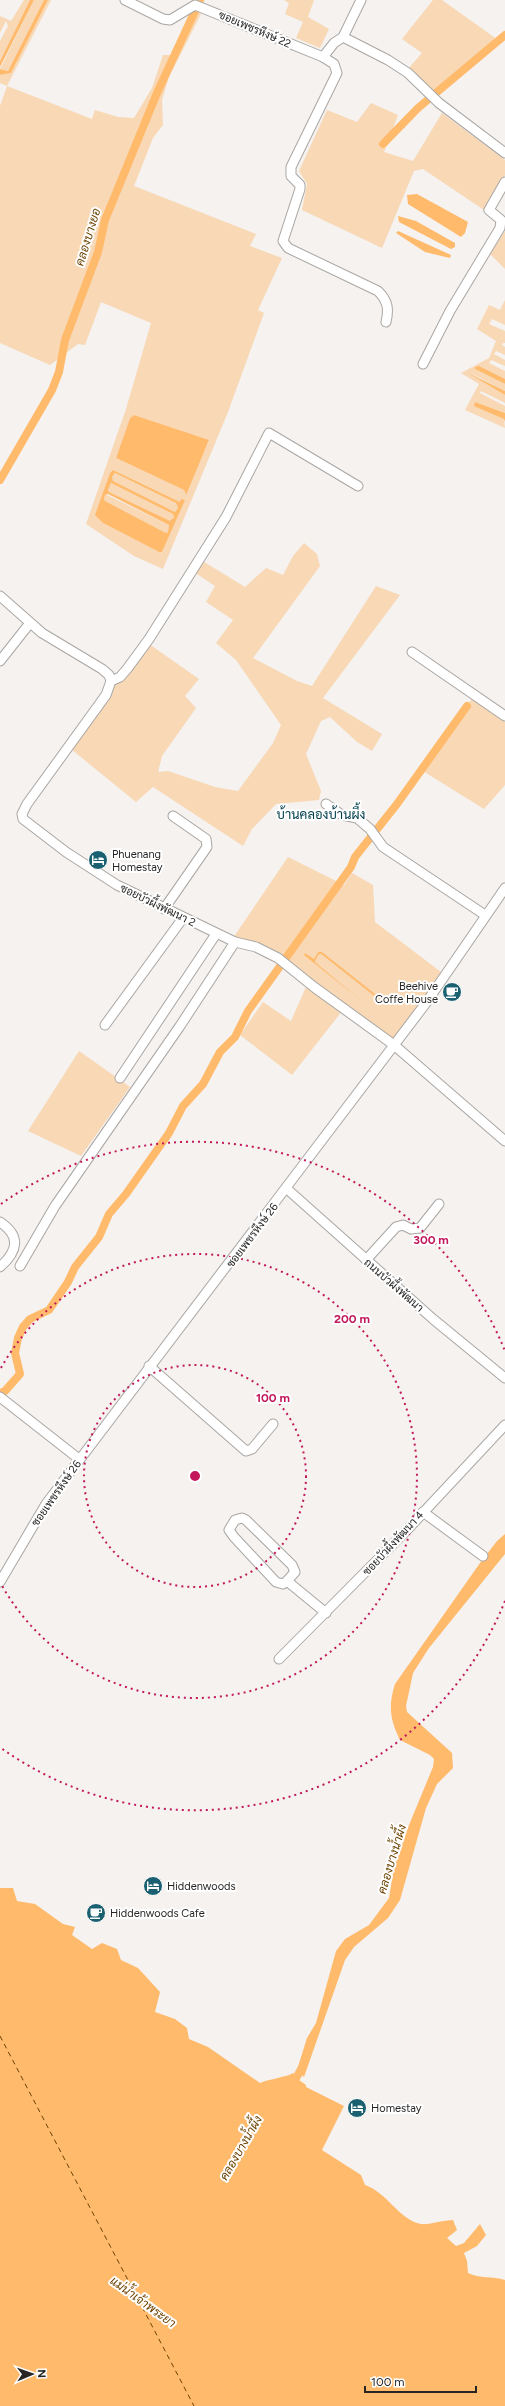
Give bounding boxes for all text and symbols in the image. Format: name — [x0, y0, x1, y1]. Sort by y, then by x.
street label: ซอยเพชรหึงษ์ 22 — [217, 7, 294, 51]
water label: คลองบางยอ — [73, 206, 103, 268]
district label: บ้านคลองบ้านผึ้ง — [277, 802, 365, 822]
place label: Phuenang Homestay — [112, 848, 163, 874]
hotel icon: Phuenang Homestay — [87, 849, 109, 871]
street label: ซอยบัวผึ้งพัฒนา 2 — [118, 877, 200, 929]
place label: Beehive Coffe House — [375, 980, 438, 1006]
cafe icon: Beehive Coffe House — [441, 981, 463, 1003]
street label: ซอยเพชรหึงษ์ 26 — [222, 1199, 281, 1270]
text: 300 m — [413, 1233, 449, 1247]
street label: ถนนบัวผึ้งพัฒนา — [361, 1252, 429, 1315]
text: 200 m — [334, 1312, 370, 1326]
text: 100 m — [256, 1391, 290, 1405]
street label: ซอยเพชรหึงษ์ 26 — [27, 1457, 84, 1529]
centre of rings — [188, 1469, 202, 1483]
street label: ซอยบัวผึ้งพัฒนา 4 — [357, 1505, 427, 1578]
water label: คลองบางน้ำผึ้ง — [371, 1821, 409, 1896]
hotel icon: Hiddenwoods — [142, 1875, 164, 1897]
place label: Hiddenwoods — [167, 1880, 236, 1893]
cafe icon: Hiddenwoods Cafe — [85, 1902, 107, 1924]
place label: Hiddenwoods Cafe — [110, 1907, 205, 1920]
hotel icon: Homestay — [346, 2097, 368, 2119]
place label: Homestay — [371, 2102, 422, 2115]
water label: คลองบางน้ำผึ้ง — [213, 2111, 265, 2183]
water label: แม่น้ำเจ้าพระยา — [108, 2270, 181, 2331]
north arrow — [12, 2354, 52, 2394]
scale bar — [365, 2368, 476, 2394]
text: N — [35, 2369, 48, 2378]
text: 100 m — [371, 2375, 405, 2389]

